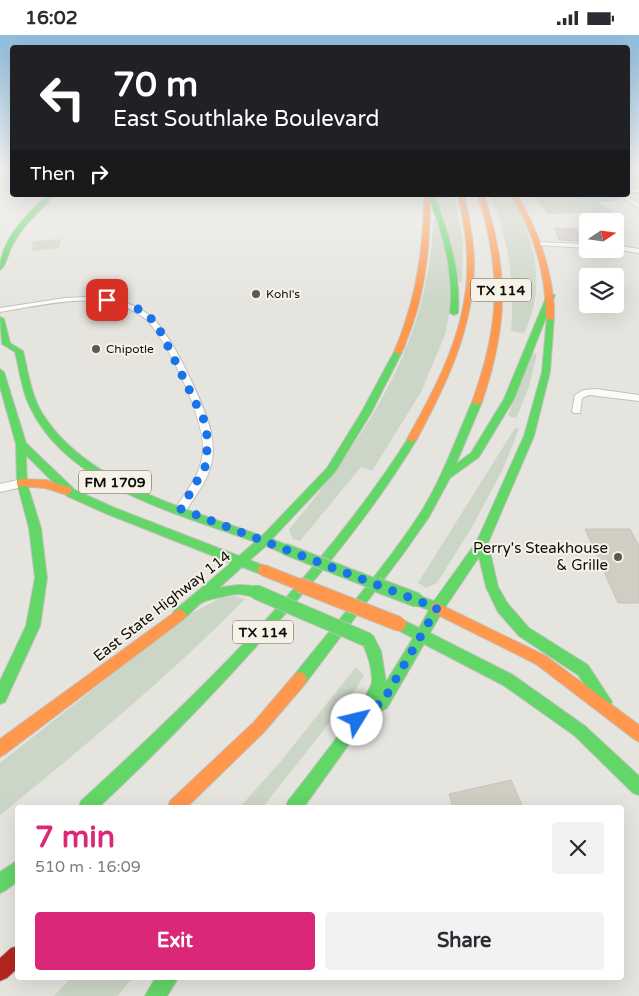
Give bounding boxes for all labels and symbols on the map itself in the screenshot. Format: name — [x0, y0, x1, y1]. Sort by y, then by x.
north arrow — [579, 213, 624, 257]
pin — [86, 279, 128, 321]
road number: TX 114 — [471, 279, 531, 301]
place label: Kohl's — [266, 287, 300, 301]
marker: Kohl's — [250, 288, 262, 300]
place label: Chipotle — [106, 342, 154, 356]
marker: Chipotle — [90, 343, 102, 355]
road number: FM 1709 — [79, 471, 151, 493]
place label: Perry's Steakhouse & Grille — [473, 539, 608, 574]
street label: East State Highway 114 — [90, 547, 234, 665]
marker: Perry's Steakhouse & Grille — [612, 551, 624, 563]
road number: TX 114 — [233, 621, 293, 643]
position arrow — [330, 693, 382, 745]

